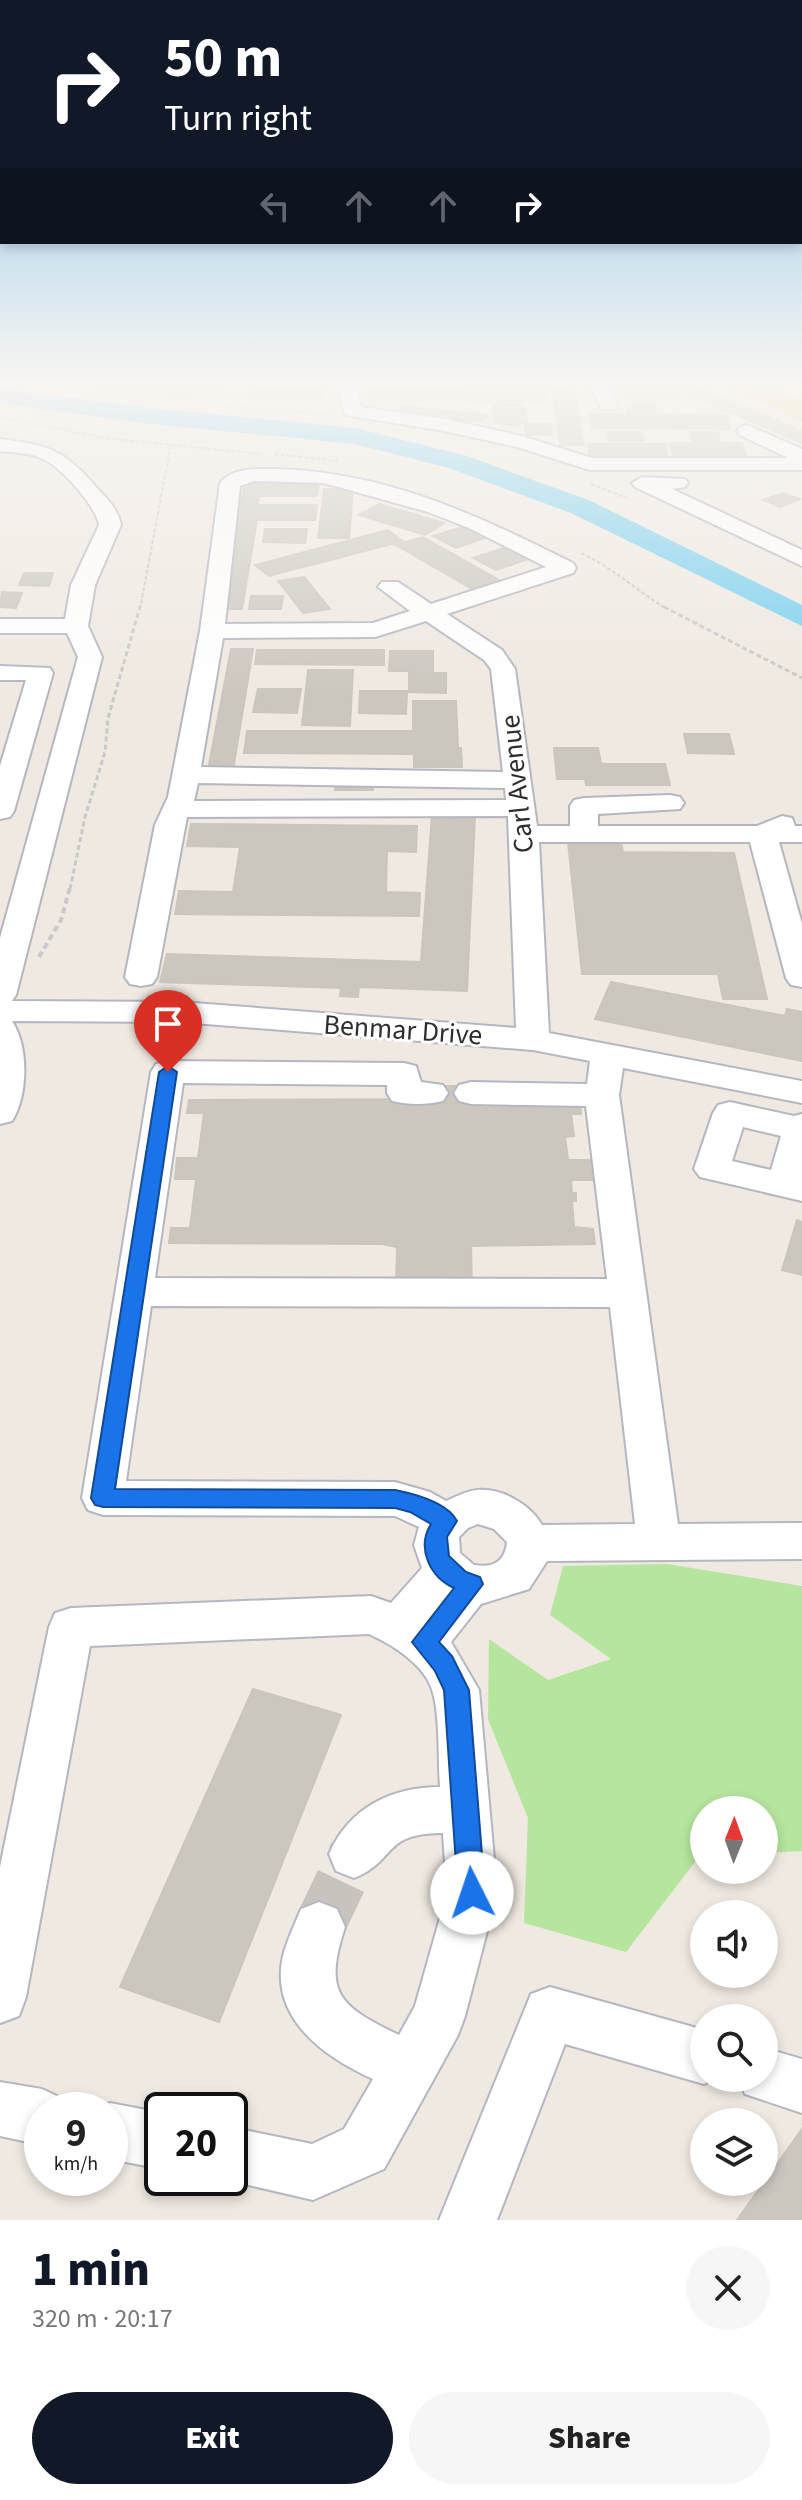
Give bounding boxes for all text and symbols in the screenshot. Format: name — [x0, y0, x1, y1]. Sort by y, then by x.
text: 50 m — [164, 19, 282, 98]
icon: right — [32, 32, 136, 136]
text: Turn right — [164, 93, 312, 144]
icon: left — [253, 184, 297, 228]
icon: ahead — [337, 184, 381, 228]
icon: ahead — [421, 184, 465, 228]
icon: right — [505, 184, 549, 228]
street label: Carl Avenue — [490, 713, 544, 855]
pin — [134, 990, 202, 1072]
icon: arrive — [146, 1002, 190, 1046]
street label: Benmar Drive — [322, 1005, 484, 1055]
north arrow — [690, 1796, 778, 1884]
map controls — [690, 1796, 778, 2196]
position arrow — [430, 1851, 514, 1935]
button: sound — [690, 1900, 778, 1988]
button: search — [690, 2004, 778, 2092]
speed limit sign: 20 — [144, 2092, 248, 2196]
text: 9 — [65, 2105, 87, 2162]
button: layers — [690, 2108, 778, 2196]
text: km/h — [54, 2150, 98, 2178]
text: 1 min — [32, 2236, 150, 2304]
button: close — [686, 2246, 770, 2330]
text: 320 m · 20:17 — [32, 2300, 173, 2337]
button: Exit — [32, 2392, 393, 2484]
button: Share — [409, 2392, 770, 2484]

